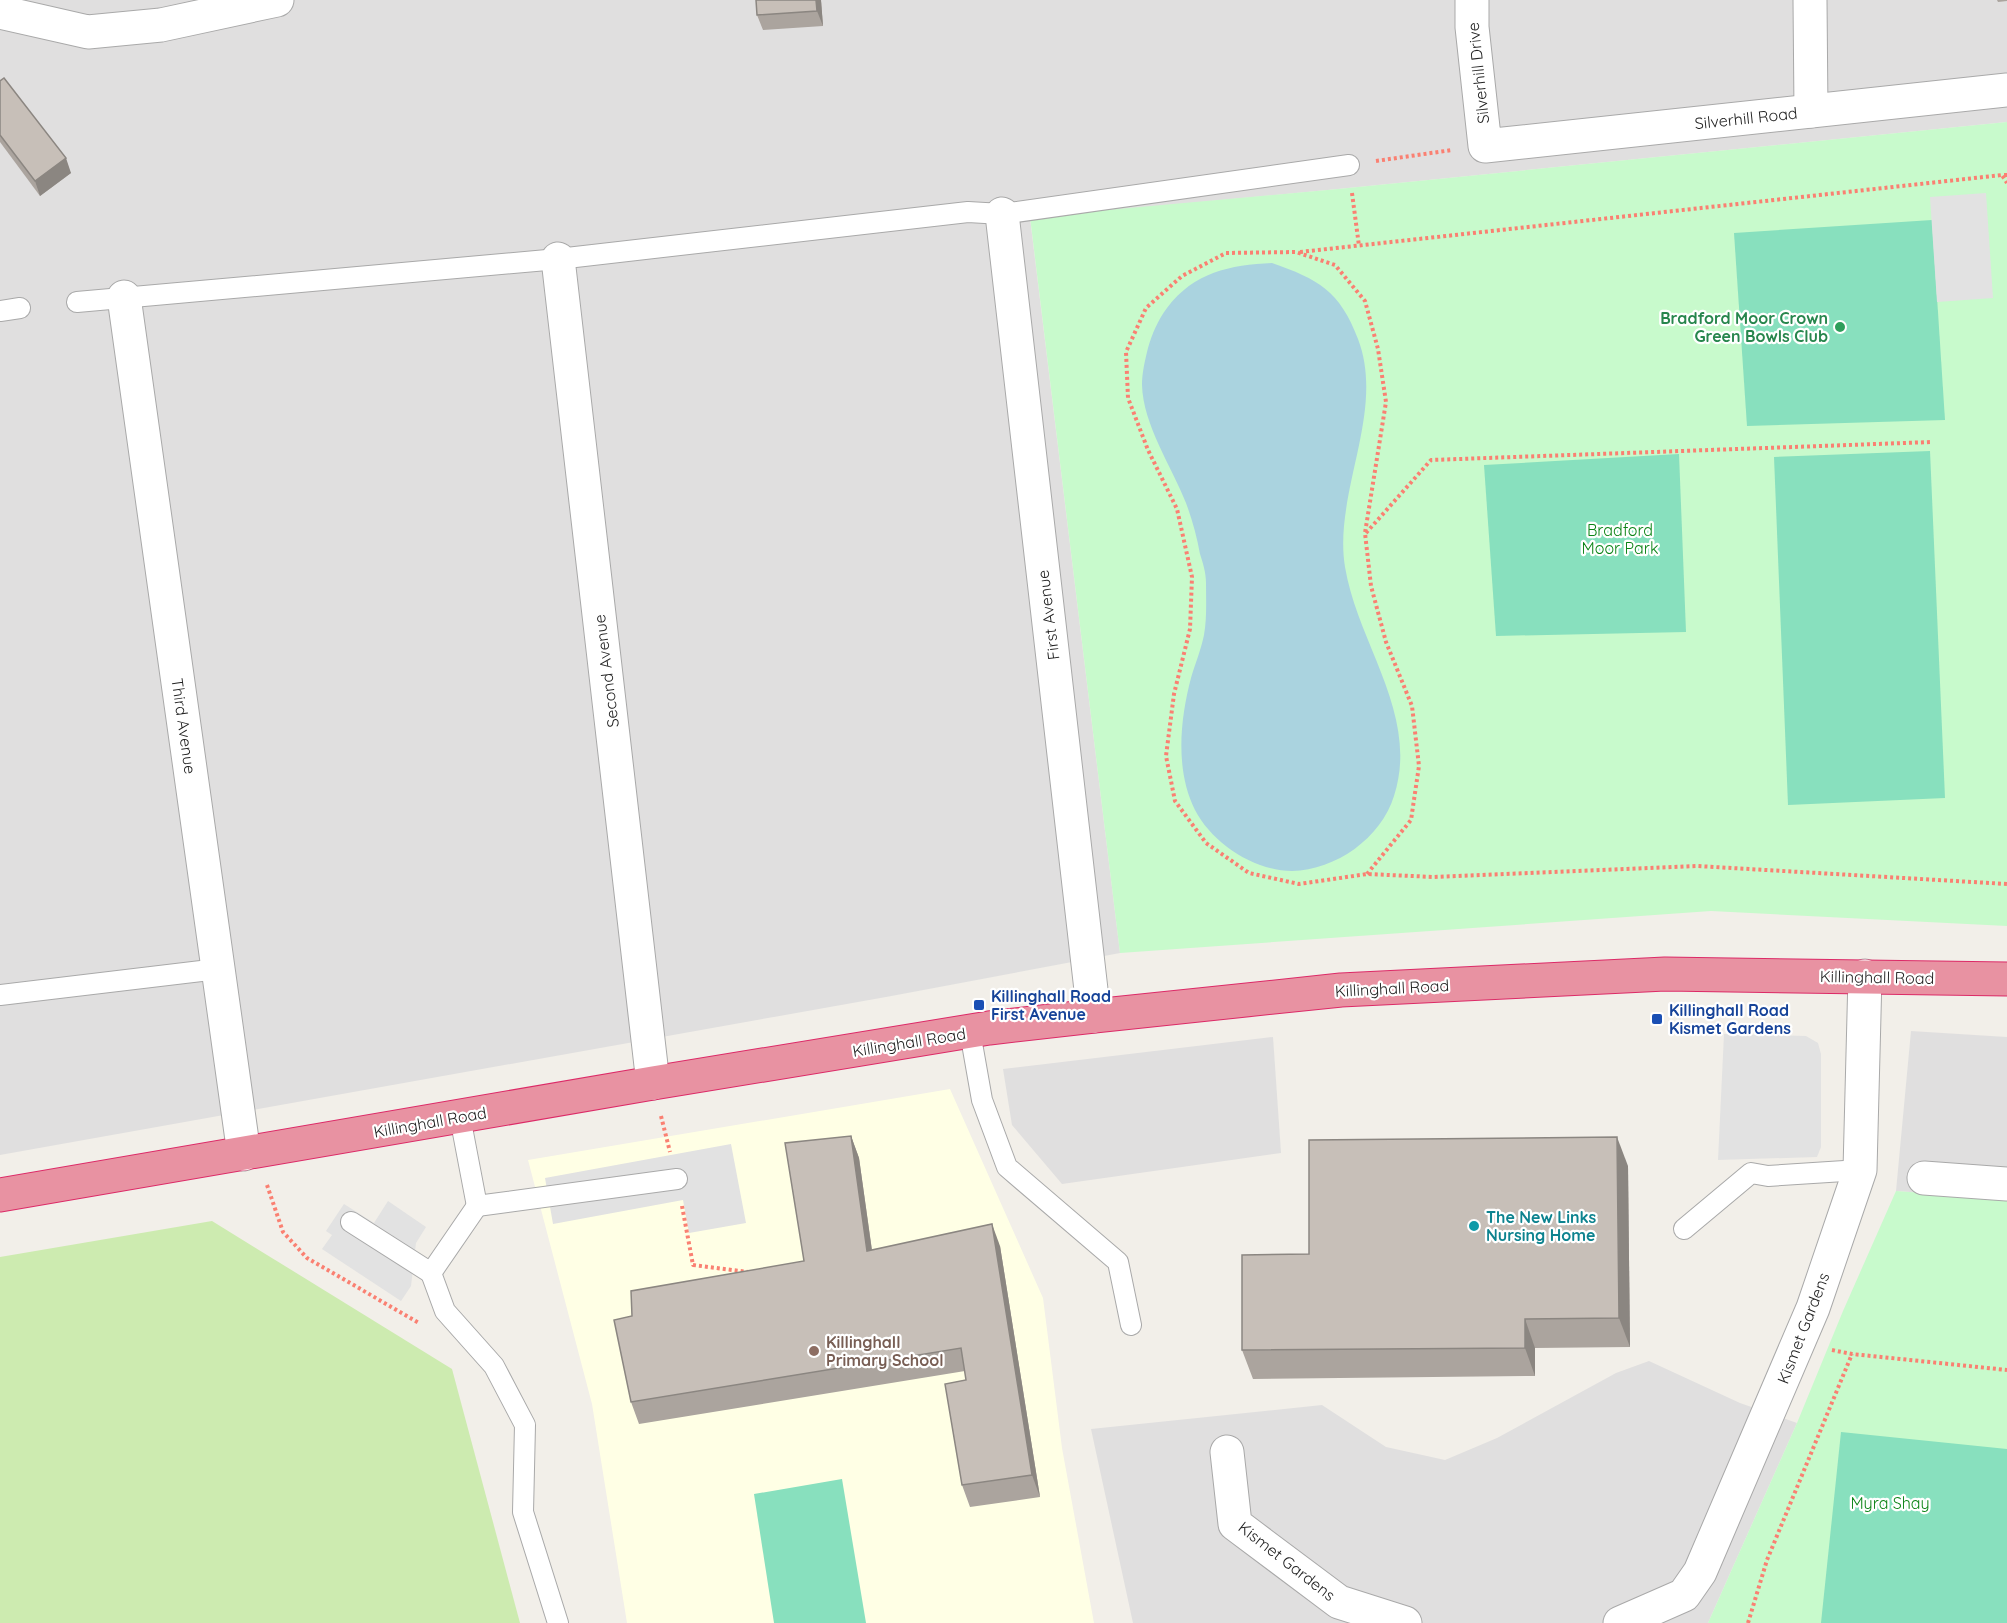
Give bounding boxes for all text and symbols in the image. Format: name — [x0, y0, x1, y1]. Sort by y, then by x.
street label: Silverhill Drive — [1463, 21, 1493, 125]
street label: Silverhill Road — [1694, 103, 1798, 133]
place label: Bradford Moor Crown Green Bowls Club — [1660, 308, 1828, 346]
marker: Bradford Moor Crown Green Bowls Club — [1833, 320, 1847, 334]
park label: Bradford Moor Park — [1582, 520, 1658, 558]
street label: First Avenue — [1033, 569, 1063, 661]
street label: Second Avenue — [589, 613, 623, 729]
street label: Third Avenue — [167, 677, 201, 775]
street label: Killinghall Road — [1820, 966, 1934, 988]
street label: Killinghall Road — [1334, 975, 1450, 1001]
place label: Killinghall Road First Avenue — [991, 986, 1111, 1024]
marker: Killinghall Road First Avenue — [972, 998, 986, 1012]
place label: Killinghall Road Kismet Gardens — [1669, 1000, 1791, 1038]
marker: Killinghall Road Kismet Gardens — [1650, 1012, 1664, 1026]
street label: Killinghall Road — [851, 1023, 967, 1061]
street label: Killinghall Road — [372, 1102, 488, 1142]
place label: The New Links Nursing Home — [1486, 1207, 1597, 1245]
marker: The New Links Nursing Home — [1467, 1219, 1481, 1233]
street label: Kismet Gardens — [1773, 1270, 1833, 1386]
place label: Killinghall Primary School — [826, 1332, 944, 1370]
marker: Killinghall Primary School — [807, 1344, 821, 1358]
park label: Myra Shay — [1850, 1493, 1930, 1513]
street label: Kismet Gardens — [1235, 1517, 1339, 1605]

